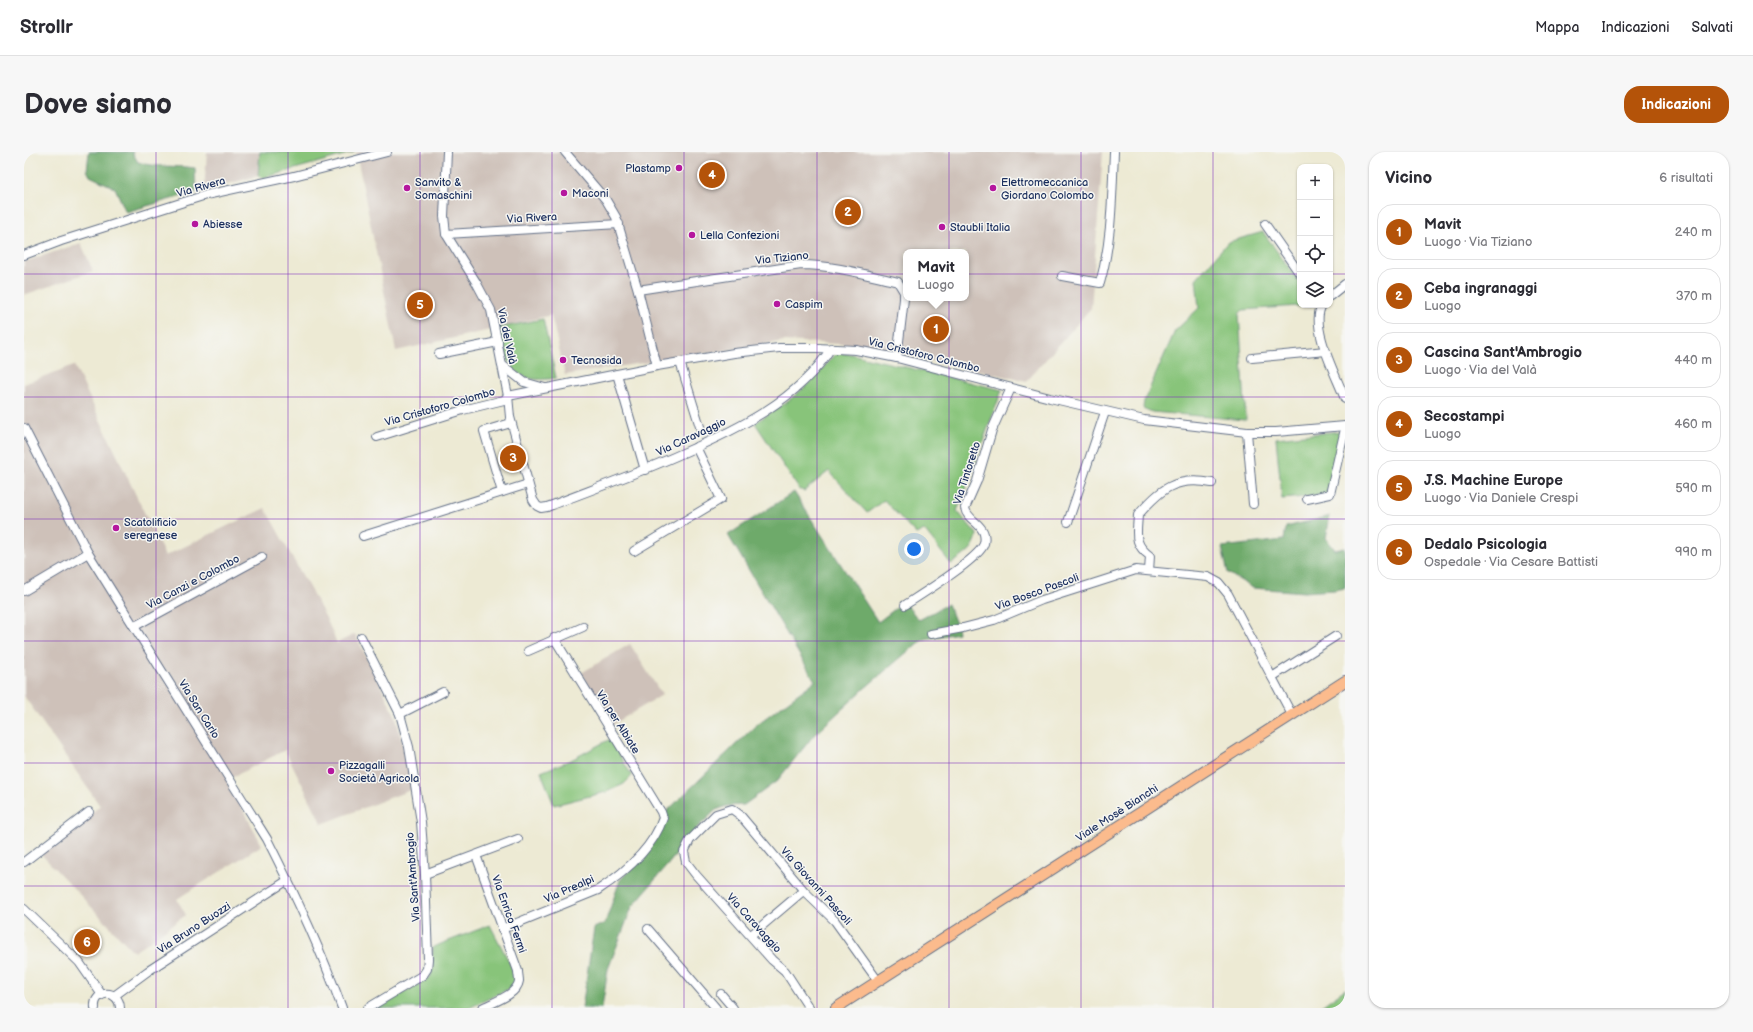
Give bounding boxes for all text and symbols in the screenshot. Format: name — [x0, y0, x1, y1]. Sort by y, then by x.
text: Strollr — [20, 16, 73, 39]
text: Mappa — [1535, 19, 1579, 36]
text: Indicazioni — [1601, 19, 1669, 36]
text: Salvati — [1691, 19, 1733, 36]
button: Indicazioni — [1624, 86, 1729, 123]
text: Dove siamo — [24, 88, 172, 121]
pin: 4 — [699, 160, 725, 190]
place label: Plastamp — [625, 162, 671, 175]
marker: Plastamp — [674, 163, 684, 173]
map controls — [1297, 164, 1333, 308]
button: + — [1297, 164, 1333, 200]
text: Vicino — [1385, 168, 1432, 188]
text: 6 risultati — [1659, 170, 1713, 186]
street label: Via Rivera — [175, 174, 227, 200]
place label: Sanvito & Somaschini — [415, 176, 472, 202]
place label: Elettromeccanica Giordano Colombo — [1001, 176, 1094, 202]
marker: Sanvito & Somaschini — [402, 183, 412, 193]
marker: Elettromeccanica Giordano Colombo — [988, 183, 998, 193]
place label: Maconi — [572, 187, 609, 200]
marker: Maconi — [559, 188, 569, 198]
pin: 2 — [835, 197, 861, 227]
button: − — [1297, 200, 1333, 236]
street label: Via Rivera — [507, 210, 557, 226]
text: Mavit — [1424, 215, 1461, 234]
place label: Abiesse — [203, 218, 243, 231]
marker: Abiesse — [190, 219, 200, 229]
place label: Staubli Italia — [950, 221, 1010, 234]
marker: Staubli Italia — [937, 222, 947, 232]
text: 1 — [1396, 224, 1402, 240]
text: 240 m — [1675, 224, 1712, 240]
place label: Lella Confezioni — [700, 229, 779, 242]
marker: Lella Confezioni — [687, 230, 697, 240]
text: Luogo · Via Tiziano — [1424, 234, 1532, 250]
button: locate — [1297, 236, 1333, 272]
street label: Via Tiziano — [755, 249, 809, 267]
popup — [903, 249, 969, 301]
text: Mavit — [917, 258, 955, 277]
button: layers — [1297, 272, 1333, 308]
text: Luogo — [917, 277, 954, 293]
text: Ceba ingranaggi — [1424, 279, 1537, 298]
text: 2 — [1395, 288, 1403, 304]
text: 370 m — [1676, 288, 1712, 304]
pin: 5 — [407, 290, 433, 320]
place label: Caspim — [785, 298, 823, 311]
text: Luogo — [1424, 298, 1461, 314]
marker: Caspim — [772, 299, 782, 309]
street label: Via del Valà — [495, 307, 519, 365]
pin: 1 — [923, 314, 949, 344]
street label: Via Cristoforo Colombo — [867, 335, 981, 375]
text: Cascina Sant'Ambrogio — [1424, 343, 1582, 362]
text: 3 — [1395, 352, 1403, 368]
text: 440 m — [1674, 352, 1712, 368]
place label: Tecnosida — [571, 354, 622, 367]
marker: Tecnosida — [558, 355, 568, 365]
text: Luogo · Via del Valà — [1424, 362, 1537, 378]
street label: Via Cristoforo Colombo — [383, 385, 497, 429]
text: Secostampi — [1424, 407, 1504, 426]
street label: Via Caravaggio — [654, 415, 728, 459]
text: 4 — [1395, 416, 1403, 432]
text: 460 m — [1674, 416, 1712, 432]
text: Luogo — [1424, 426, 1461, 442]
street label: Via Tintoretto — [951, 440, 983, 506]
pin: 3 — [500, 443, 526, 473]
text: J.S. Machine Europe — [1424, 471, 1563, 490]
text: 5 — [1395, 480, 1403, 496]
text: 590 m — [1675, 480, 1712, 496]
text: Luogo · Via Daniele Crespi — [1424, 490, 1578, 506]
place label: Scatolificio seregnese — [124, 516, 178, 542]
marker: Scatolificio seregnese — [111, 523, 121, 533]
text: Dedalo Psicologia — [1424, 535, 1547, 554]
your location — [904, 539, 924, 559]
text: 6 — [1395, 544, 1403, 560]
text: 990 m — [1675, 544, 1712, 560]
street label: Via Canzi e Colombo — [144, 552, 242, 612]
text: Ospedale · Via Cesare Battisti — [1424, 554, 1598, 570]
street label: Via Bosco Pascoli — [993, 571, 1081, 613]
street label: Via San Carlo — [176, 677, 222, 741]
street label: Via per Albiate — [593, 688, 643, 756]
place label: Pizzagalli Società Agricola — [339, 759, 419, 785]
marker: Pizzagalli Società Agricola — [326, 766, 336, 776]
street label: Viale Mosè Bianchi — [1073, 782, 1161, 844]
street label: Via Sant'Ambrogio — [403, 832, 423, 922]
street label: Via Giovanni Pascoli — [778, 844, 854, 928]
street label: Via Prealpi — [542, 872, 596, 906]
street label: Via Enrico Fermi — [489, 873, 529, 955]
street label: Via Caravaggio — [724, 891, 784, 955]
street label: Via Bruno Buozzi — [155, 900, 233, 956]
pin: 6 — [74, 927, 100, 957]

